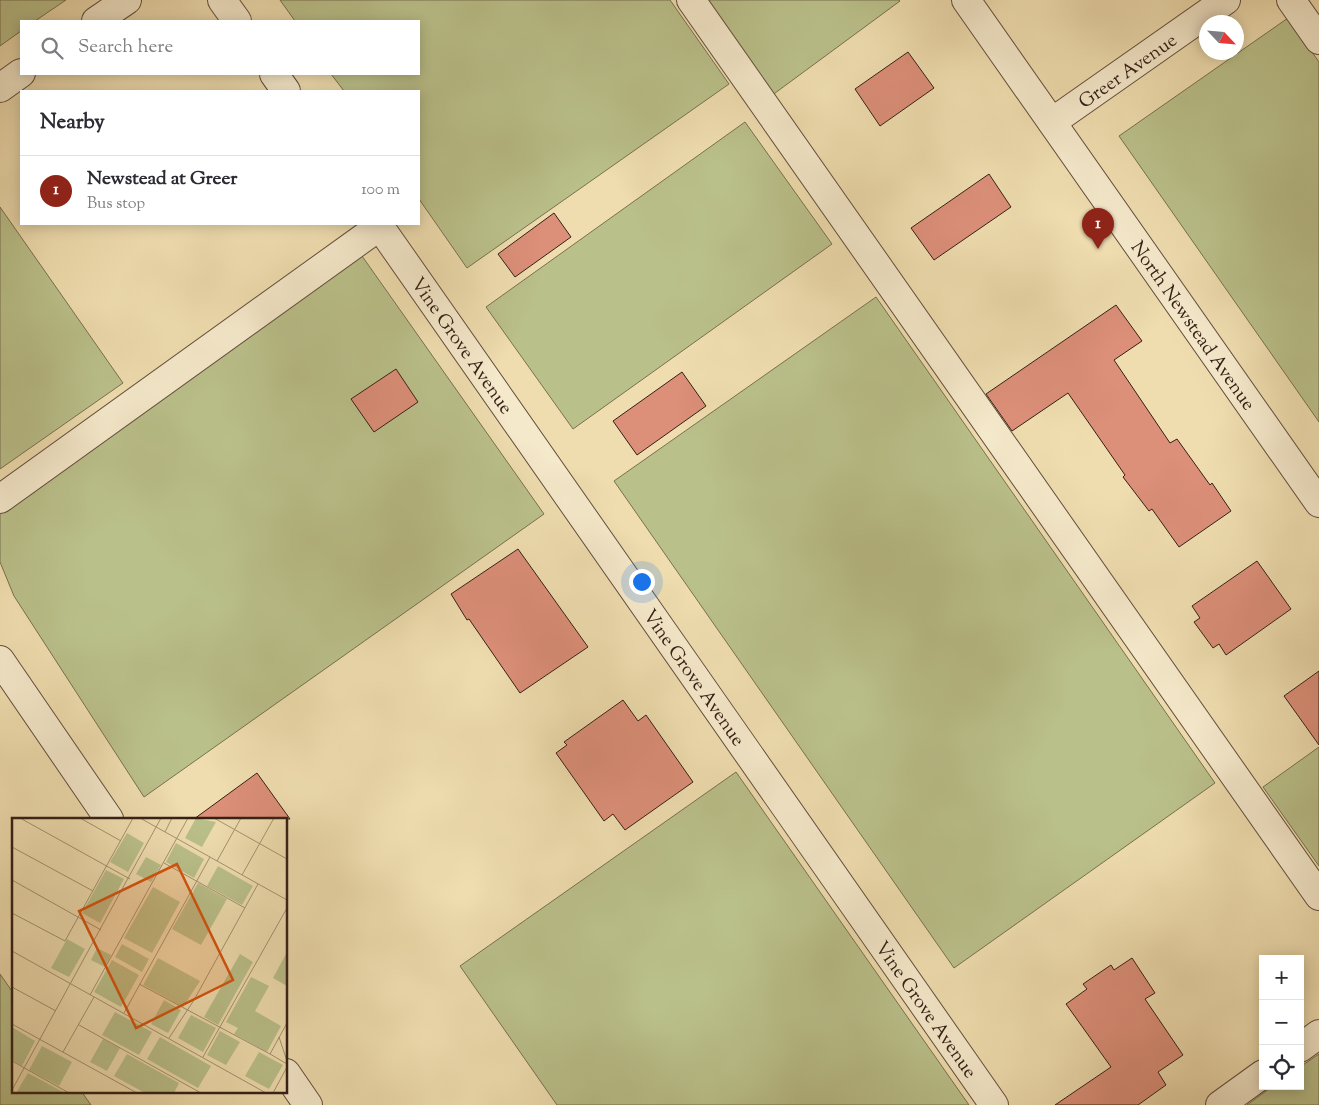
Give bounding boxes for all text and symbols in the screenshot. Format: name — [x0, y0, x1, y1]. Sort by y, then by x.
north arrow — [1199, 15, 1244, 60]
search box — [20, 20, 420, 75]
street label: Greer Avenue — [1074, 28, 1183, 116]
icon: search — [38, 34, 66, 62]
text: Search here — [78, 34, 173, 61]
text: Nearby — [40, 108, 105, 138]
text: Newstead at Greer — [87, 166, 237, 193]
text: 1 — [53, 179, 59, 202]
text: 100 m — [361, 179, 400, 202]
text: Bus stop — [87, 193, 145, 216]
pin: 1 — [1082, 208, 1114, 249]
street label: North Newstead Avenue — [1123, 236, 1261, 417]
street label: Vine Grove Avenue — [403, 272, 519, 421]
your location — [629, 569, 655, 595]
street label: Vine Grove Avenue — [635, 604, 751, 753]
inset map — [12, 818, 288, 1092]
street label: Vine Grove Avenue — [867, 936, 983, 1085]
map controls — [1259, 955, 1304, 1090]
button: + — [1259, 955, 1304, 1000]
button: − — [1259, 1000, 1304, 1045]
button: locate — [1259, 1045, 1304, 1090]

